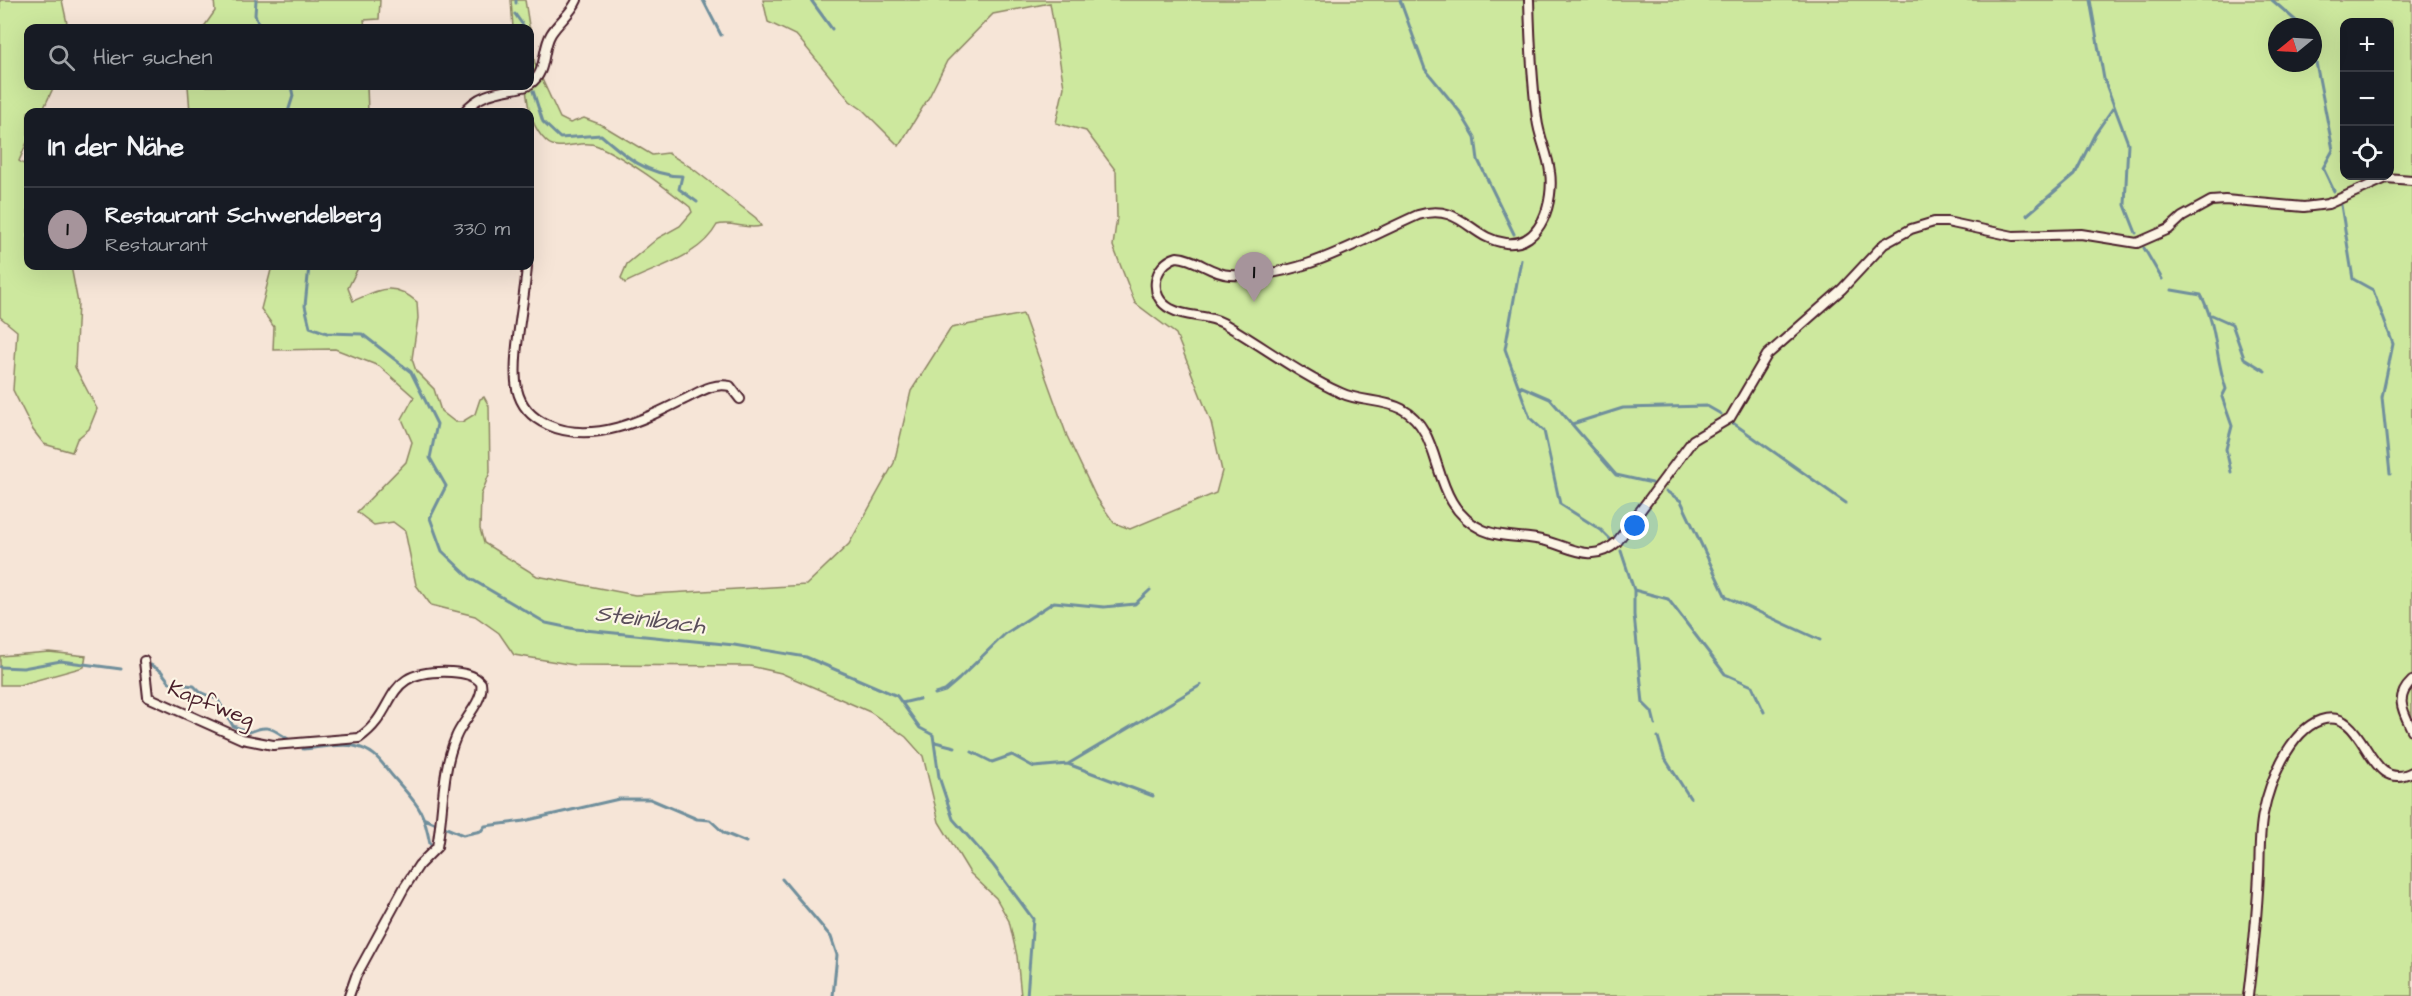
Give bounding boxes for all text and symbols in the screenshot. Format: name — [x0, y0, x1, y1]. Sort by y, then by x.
north arrow — [2268, 18, 2322, 72]
map controls — [2340, 18, 2394, 180]
button: + — [2340, 18, 2394, 72]
search box — [24, 24, 534, 90]
icon: search — [45, 41, 78, 74]
text: Hier suchen — [93, 42, 212, 73]
button: − — [2340, 72, 2394, 126]
button: locate — [2340, 126, 2394, 180]
text: In der Nähe — [48, 129, 184, 165]
text: Restaurant Schwendelberg — [105, 200, 381, 231]
text: 1 — [66, 215, 69, 243]
text: 330 m — [453, 215, 510, 243]
text: Restaurant — [105, 231, 208, 259]
pin: 1 — [1234, 252, 1274, 302]
your location — [1620, 511, 1649, 540]
water label: Steinibach — [593, 596, 708, 644]
street label: Kapfweg — [163, 673, 259, 736]

